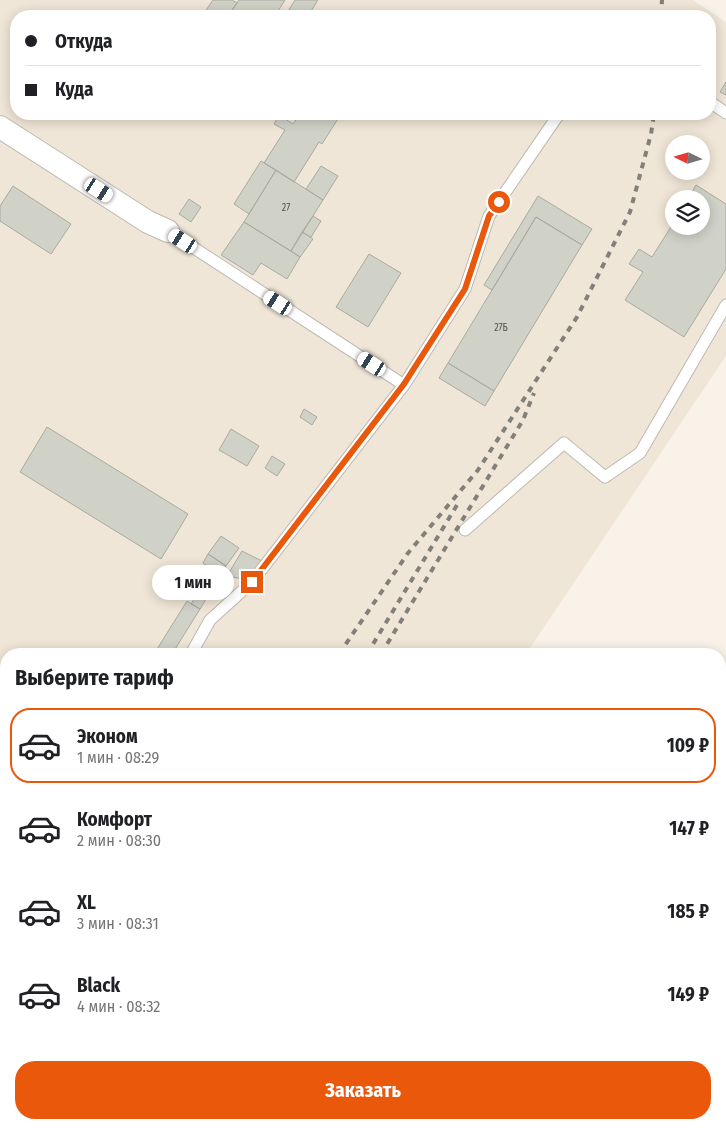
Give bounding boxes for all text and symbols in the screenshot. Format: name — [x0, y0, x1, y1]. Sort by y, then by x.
text: Откуда — [55, 30, 112, 53]
text: Куда — [55, 78, 93, 101]
north arrow — [665, 135, 710, 180]
map controls — [665, 135, 710, 235]
car — [82, 176, 115, 204]
button: layers — [665, 190, 710, 235]
route start — [488, 191, 510, 213]
house number: 27 — [282, 202, 290, 214]
car — [166, 227, 199, 255]
car — [261, 289, 294, 317]
house number: 27Б — [494, 322, 508, 334]
car — [355, 350, 388, 378]
callout: 1 мин — [152, 564, 234, 600]
route end — [241, 571, 263, 593]
text: 1 мин — [175, 573, 211, 592]
text: Выберите тариф — [15, 664, 174, 691]
icon: car — [17, 723, 62, 768]
text: Эконом — [77, 725, 138, 748]
text: 109 ₽ — [667, 734, 709, 757]
text: 1 мин · 08:29 — [77, 748, 159, 767]
icon: car — [17, 806, 62, 851]
text: Комфорт — [77, 808, 152, 831]
text: 147 ₽ — [669, 817, 709, 840]
text: 2 мин · 08:30 — [77, 831, 161, 850]
icon: car — [17, 889, 62, 934]
text: XL — [77, 891, 96, 914]
text: 185 ₽ — [667, 900, 709, 923]
text: 3 мин · 08:31 — [77, 914, 159, 933]
icon: car — [17, 972, 62, 1017]
text: Black — [77, 974, 120, 997]
text: 149 ₽ — [667, 983, 709, 1006]
text: 4 мин · 08:32 — [77, 997, 160, 1016]
button: Заказать — [15, 1061, 711, 1119]

